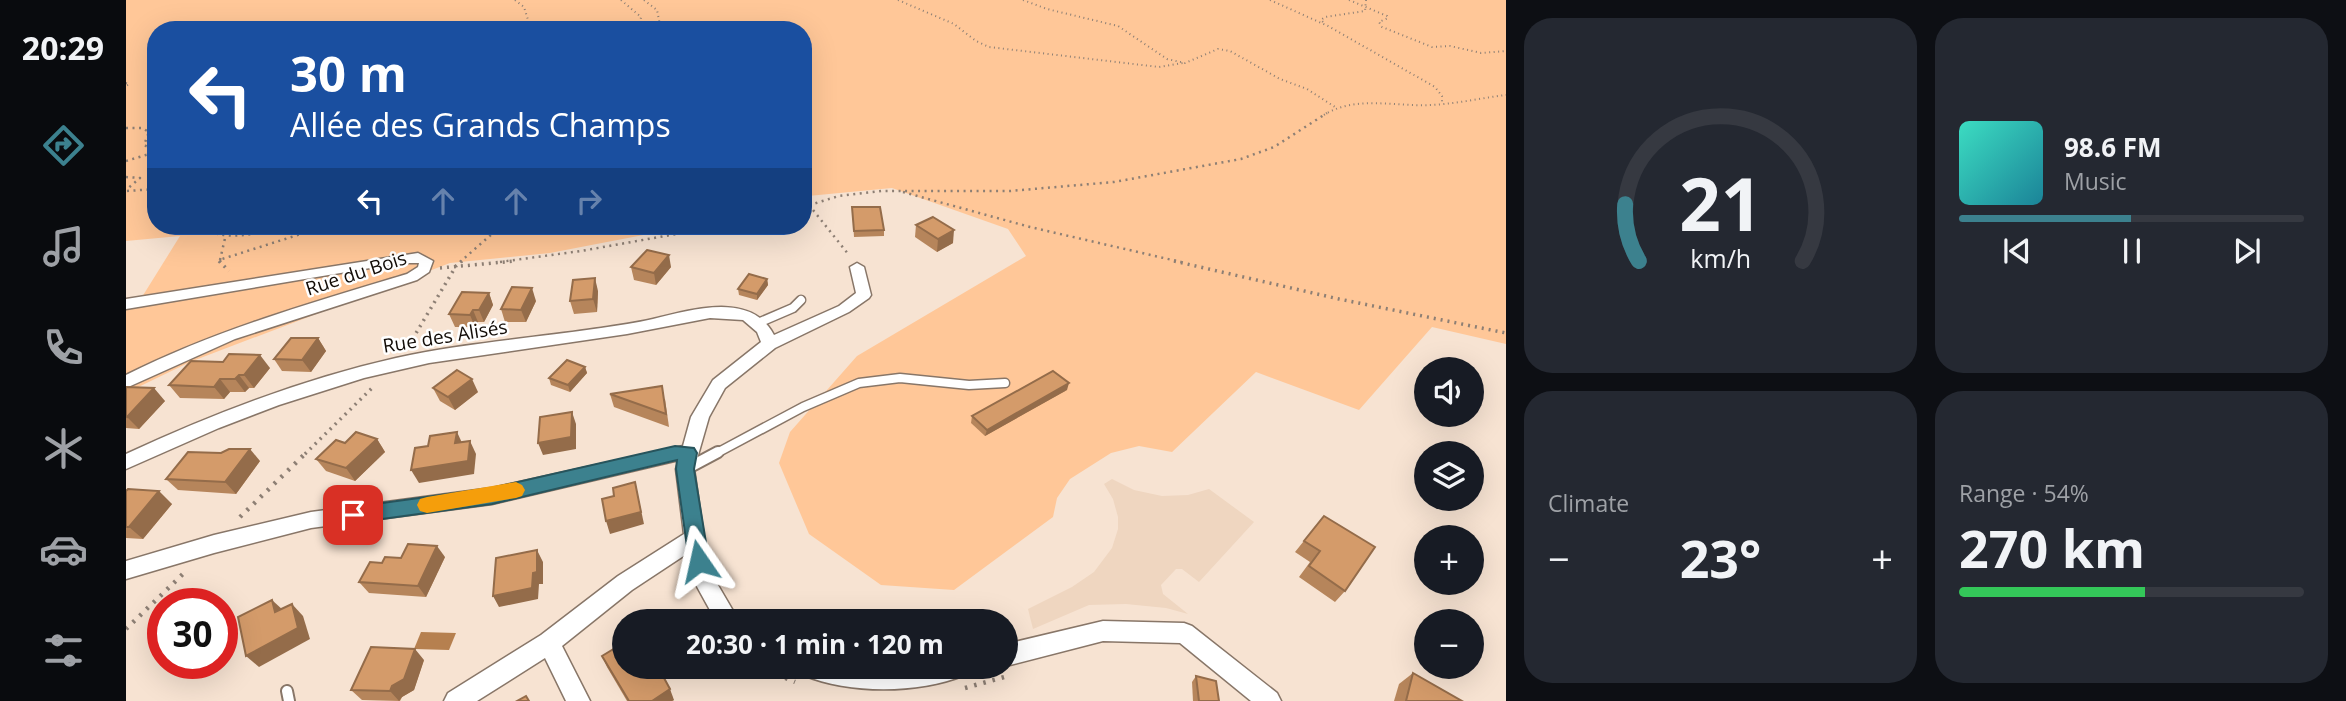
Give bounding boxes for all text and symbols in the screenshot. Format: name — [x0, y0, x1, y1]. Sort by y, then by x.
text: 20:29 — [22, 26, 104, 69]
text: 30 m — [290, 40, 407, 106]
icon: left — [175, 49, 266, 140]
text: Allée des Grands Champs — [290, 103, 671, 146]
icon: directions — [39, 121, 88, 170]
text: 98.6 FM — [2064, 129, 2162, 165]
text: 21 — [1679, 154, 1762, 253]
text: Music — [2064, 165, 2127, 197]
icon: left — [351, 182, 389, 220]
icon: ahead — [424, 182, 462, 220]
icon: ahead — [497, 182, 535, 220]
icon: right — [570, 182, 608, 220]
icon: music — [39, 222, 88, 271]
icon: previous — [1998, 232, 2036, 270]
icon: pause — [2113, 232, 2151, 270]
icon: next — [2228, 232, 2266, 270]
text: km/h — [1690, 241, 1751, 275]
street label: Rue du Bois — [302, 244, 410, 302]
street label: Rue des Alisés — [381, 313, 509, 359]
icon: phone — [39, 323, 88, 372]
map controls — [1414, 357, 1484, 679]
button: sound — [1414, 357, 1484, 427]
icon: climate — [39, 424, 88, 473]
button: layers — [1414, 441, 1484, 511]
text: Range · 54% — [1959, 477, 2089, 509]
pin — [323, 485, 383, 545]
text: Climate — [1548, 487, 1629, 519]
icon: arrive — [334, 496, 372, 534]
text: 270 km — [1959, 512, 2145, 583]
text: 23° — [1680, 522, 1761, 593]
position arrow — [662, 524, 736, 598]
icon: car — [39, 525, 88, 574]
button: + — [1414, 525, 1484, 595]
text: − — [1548, 532, 1570, 584]
text: + — [1871, 532, 1893, 584]
speed limit sign: 30 — [147, 588, 238, 679]
button: − — [1414, 609, 1484, 679]
icon: filters — [39, 626, 88, 675]
text: 20:30 · 1 min · 120 m — [686, 626, 944, 662]

